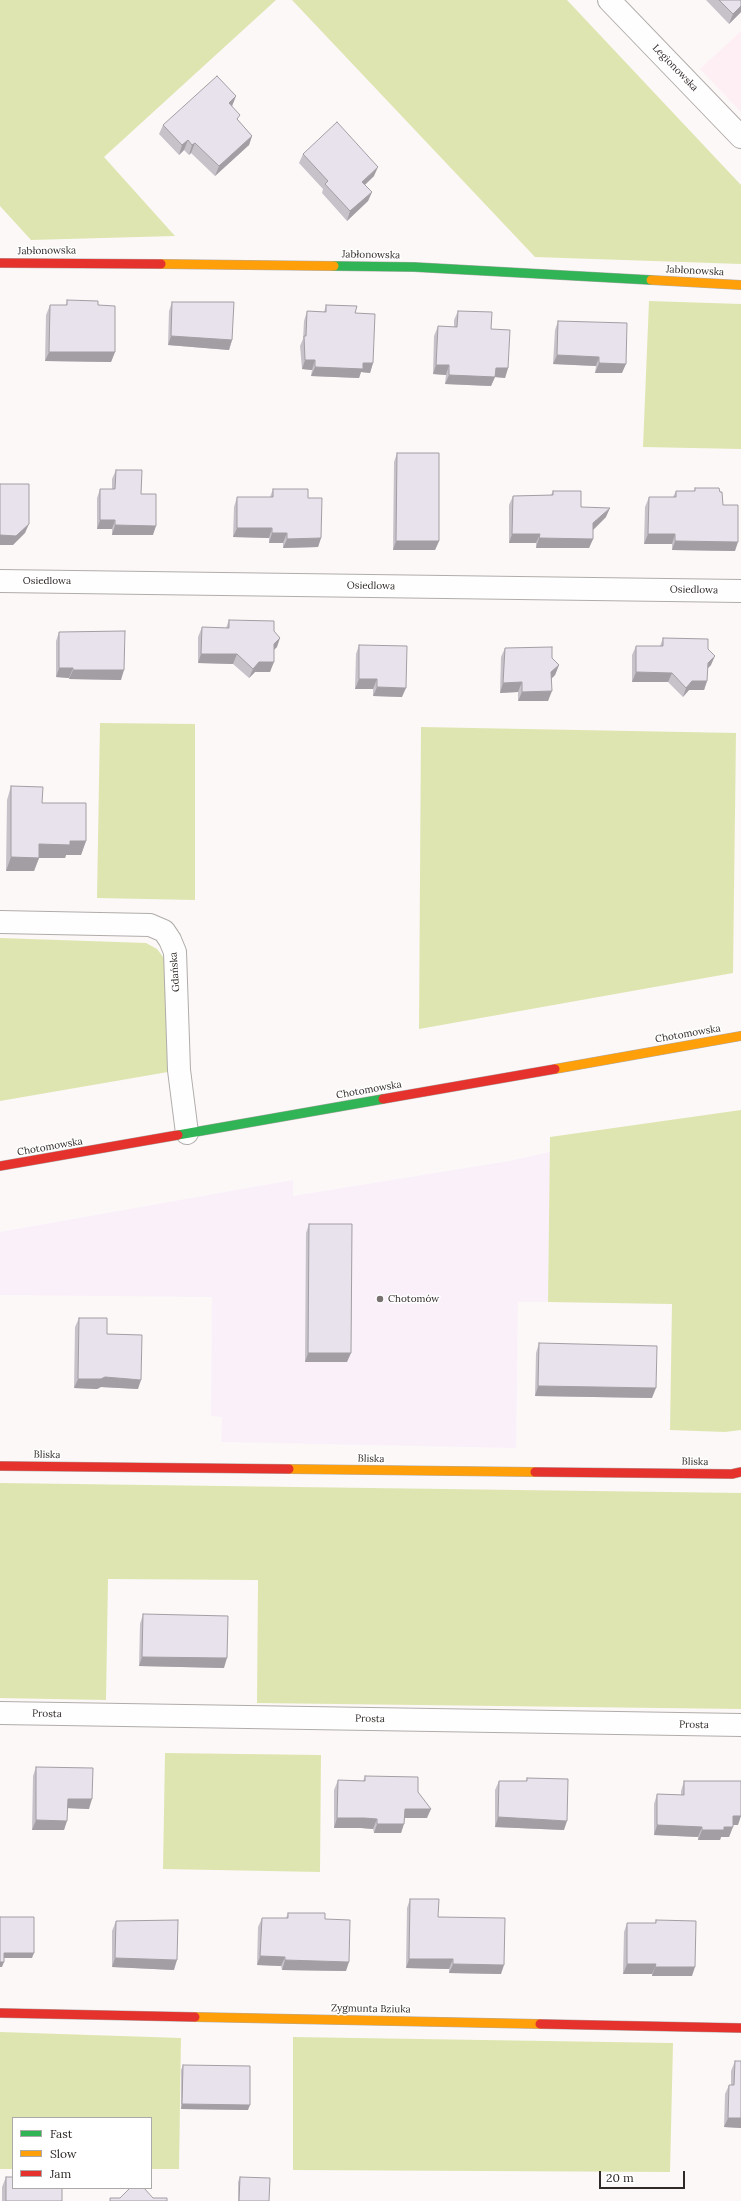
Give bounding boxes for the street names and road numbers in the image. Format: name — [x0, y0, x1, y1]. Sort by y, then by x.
street label: Legionowska — [650, 42, 700, 94]
street label: Jabłonowska — [18, 244, 76, 258]
street label: Jabłonowska — [342, 248, 400, 262]
street label: Jabłonowska — [666, 263, 724, 279]
street label: Osiedlowa — [23, 575, 71, 587]
street label: Osiedlowa — [347, 580, 395, 592]
street label: Osiedlowa — [670, 584, 718, 596]
street label: Gdańska — [168, 952, 182, 992]
street label: Chotomowska — [654, 1022, 722, 1046]
street label: Chotomowska — [335, 1078, 403, 1102]
street label: Chotomowska — [16, 1135, 84, 1159]
street label: Bliska — [33, 1449, 61, 1461]
street label: Bliska — [357, 1453, 385, 1465]
street label: Bliska — [681, 1456, 709, 1468]
street label: Prosta — [32, 1708, 62, 1720]
street label: Prosta — [355, 1713, 385, 1725]
street label: Prosta — [679, 1719, 709, 1731]
street label: Zygmunta Bziuka — [331, 2002, 411, 2016]

